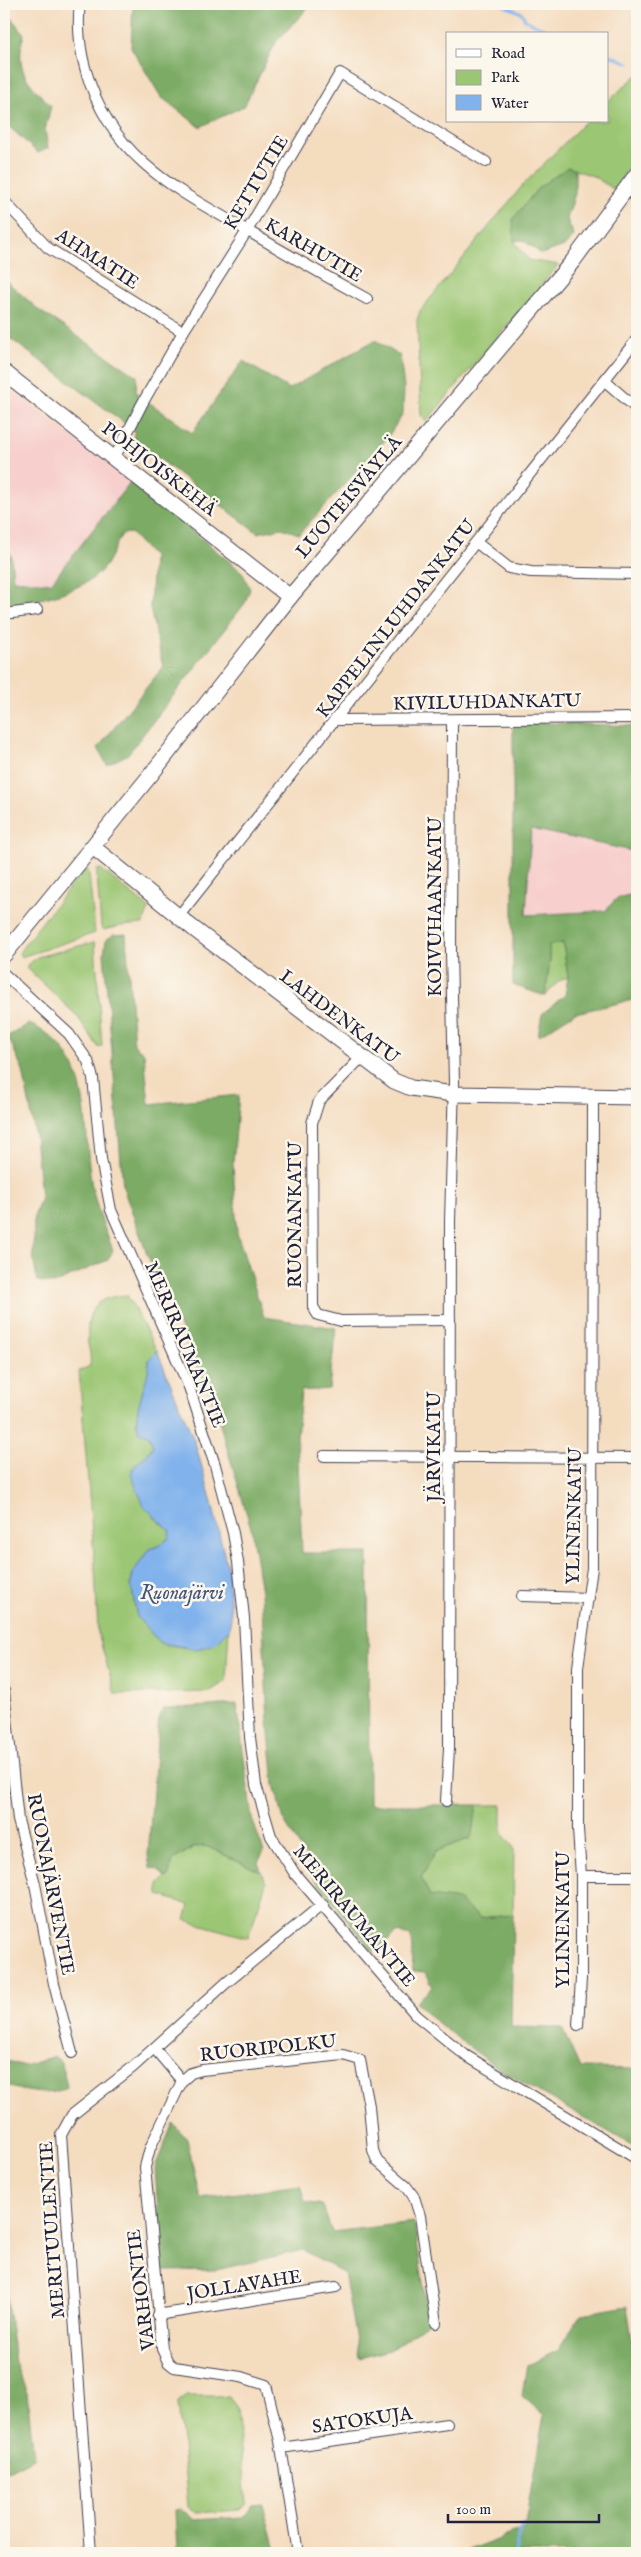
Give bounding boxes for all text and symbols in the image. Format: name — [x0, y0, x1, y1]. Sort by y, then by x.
legend — [446, 32, 608, 122]
text: Road — [491, 44, 526, 63]
text: Park — [491, 68, 521, 87]
text: Water — [491, 94, 529, 113]
street label: KETTUTIE — [219, 131, 294, 235]
street label: KARHUTIE — [260, 213, 366, 288]
street label: AHMATIE — [50, 223, 143, 295]
street label: POHJOISKEHÄ — [96, 417, 222, 523]
street label: LUOTEISVÄYLÄ — [291, 430, 409, 564]
street label: KAPPELINLUHDANKATU — [312, 514, 482, 723]
street label: KIVILUHDANKATU — [393, 689, 582, 717]
street label: KOIVUHAANKATU — [424, 816, 448, 997]
street label: LAHDENKATU — [274, 965, 404, 1071]
street label: RUONANKATU — [284, 1141, 308, 1288]
street label: MERIRAUMANTIE — [138, 1258, 230, 1432]
street label: JÄRVIKATU — [423, 1391, 447, 1504]
street label: YLINENKATU — [562, 1446, 588, 1585]
water label: Ruonajärvi — [140, 1581, 225, 1606]
street label: RUONAJÄRVENTIE — [21, 1791, 79, 1977]
street label: MERIRAUMANTIE — [287, 1840, 420, 1992]
street label: YLINENKATU — [552, 1851, 576, 1989]
street label: RUORIPOLKU — [199, 2030, 339, 2068]
street label: MERITUULENTIE — [35, 2140, 71, 2319]
street label: VARHONTIE — [123, 2228, 161, 2353]
street label: JOLLAVAHE — [183, 2265, 303, 2307]
street label: SATOKUJA — [311, 2402, 415, 2440]
scale bar — [448, 2492, 600, 2524]
text: 100 m — [456, 2500, 492, 2519]

